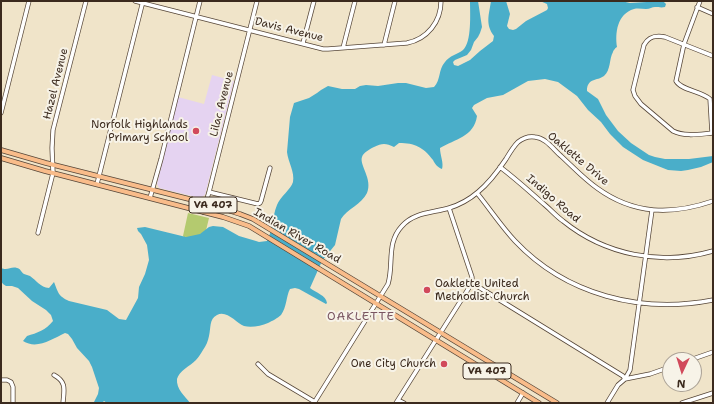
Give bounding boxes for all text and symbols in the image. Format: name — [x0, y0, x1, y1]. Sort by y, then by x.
street label: Davis Avenue — [253, 15, 325, 45]
street label: Hazel Avenue — [41, 47, 71, 121]
street label: Lilac Avenue — [208, 70, 236, 138]
place label: Norfolk Highlands Primary School — [91, 118, 188, 144]
marker: Norfolk Highlands Primary School — [191, 126, 201, 136]
street label: Oaklette Drive — [545, 129, 611, 189]
street label: Indigo Road — [523, 172, 583, 226]
road number: VA 407 — [189, 197, 237, 213]
street label: Indian River Road — [251, 206, 343, 266]
place label: Oaklette United Methodist Church — [435, 277, 530, 303]
marker: Oaklette United Methodist Church — [422, 285, 432, 295]
district label: OAKLETTE — [327, 310, 395, 324]
north arrow — [662, 352, 702, 392]
place label: One City Church — [351, 357, 436, 371]
marker: One City Church — [439, 359, 449, 369]
road number: VA 407 — [463, 363, 511, 379]
text: N — [676, 376, 686, 391]

